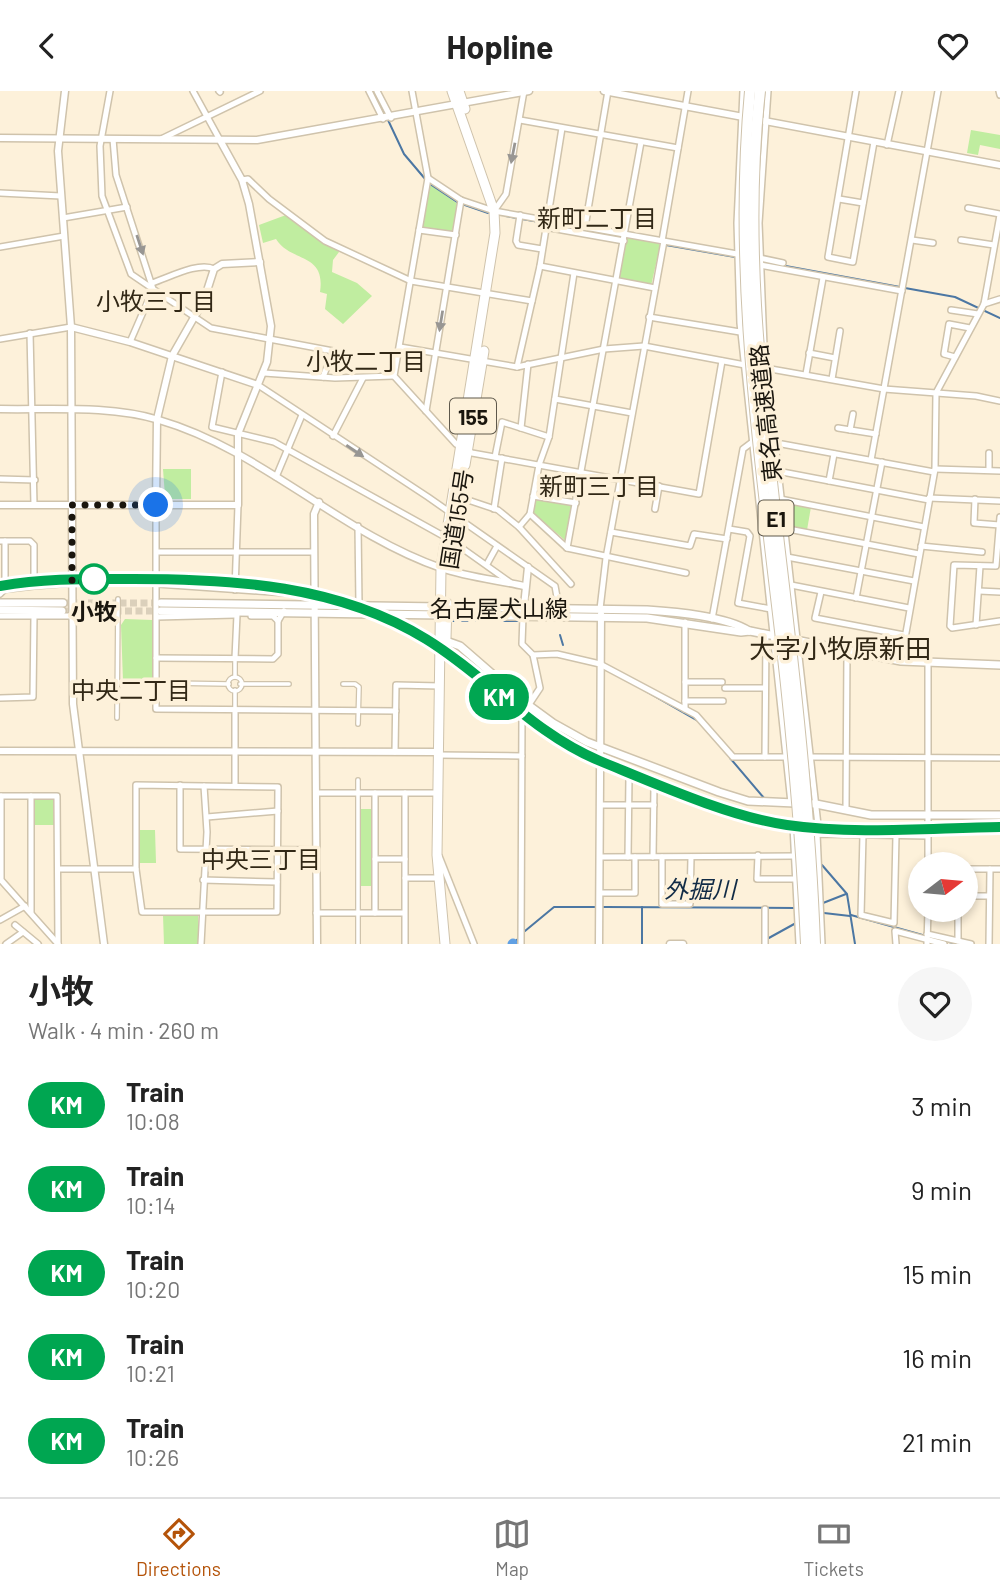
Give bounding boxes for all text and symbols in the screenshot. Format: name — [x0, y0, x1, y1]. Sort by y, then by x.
icon: back — [28, 27, 66, 65]
text: Hopline — [447, 27, 553, 65]
icon: heart — [934, 27, 972, 65]
one-way arrow — [508, 142, 519, 164]
district label: 新町二丁目 — [537, 203, 657, 232]
one-way arrow — [135, 235, 146, 256]
district label: 小牧三丁目 — [96, 286, 216, 315]
one-way arrow — [435, 310, 446, 332]
street label: 東名高速道路 — [744, 343, 786, 483]
district label: 小牧二丁目 — [306, 346, 426, 375]
road number: 155 — [450, 399, 496, 433]
one-way arrow — [346, 444, 364, 458]
street label: 国道155号 — [434, 467, 478, 571]
district label: 新町三丁目 — [539, 471, 659, 500]
your location — [138, 487, 173, 522]
road number: E1 — [758, 501, 794, 535]
marker: 小牧 — [79, 564, 109, 594]
street label: 名古屋犬山線 — [430, 594, 568, 622]
place label: 小牧 — [71, 597, 117, 625]
district label: 大字小牧原新田 — [749, 632, 931, 663]
line badge: KM — [468, 674, 530, 720]
district label: 中央二丁目 — [71, 675, 191, 704]
text: KM — [483, 682, 515, 711]
district label: 中央三丁目 — [201, 844, 321, 873]
north arrow — [908, 852, 978, 922]
map controls — [908, 852, 978, 922]
water label: 外掘川 — [664, 874, 739, 903]
button: heart — [898, 967, 972, 1041]
text: 小牧 — [28, 970, 94, 1010]
text: Walk · 4 min · 260 m — [28, 1016, 219, 1044]
text: Train — [126, 1076, 184, 1107]
text: KM — [50, 1090, 83, 1119]
text: 3 min — [911, 1090, 972, 1121]
text: 10:08 — [126, 1107, 180, 1135]
text: Train — [126, 1160, 184, 1191]
text: KM — [50, 1174, 83, 1203]
text: 9 min — [911, 1174, 972, 1205]
text: 10:14 — [126, 1191, 176, 1219]
text: Train — [126, 1244, 184, 1275]
text: KM — [50, 1258, 83, 1287]
text: 15 min — [902, 1258, 972, 1289]
text: 10:20 — [126, 1275, 180, 1303]
text: Train — [126, 1328, 184, 1359]
text: KM — [50, 1342, 83, 1371]
text: 16 min — [902, 1342, 972, 1373]
text: 10:21 — [126, 1359, 175, 1387]
text: Train — [126, 1412, 184, 1443]
text: KM — [50, 1426, 83, 1455]
text: 21 min — [902, 1426, 972, 1457]
text: 10:26 — [126, 1443, 179, 1471]
tab: Directions — [136, 1515, 221, 1580]
tab: Map — [493, 1515, 531, 1580]
tab: Tickets — [803, 1515, 864, 1580]

